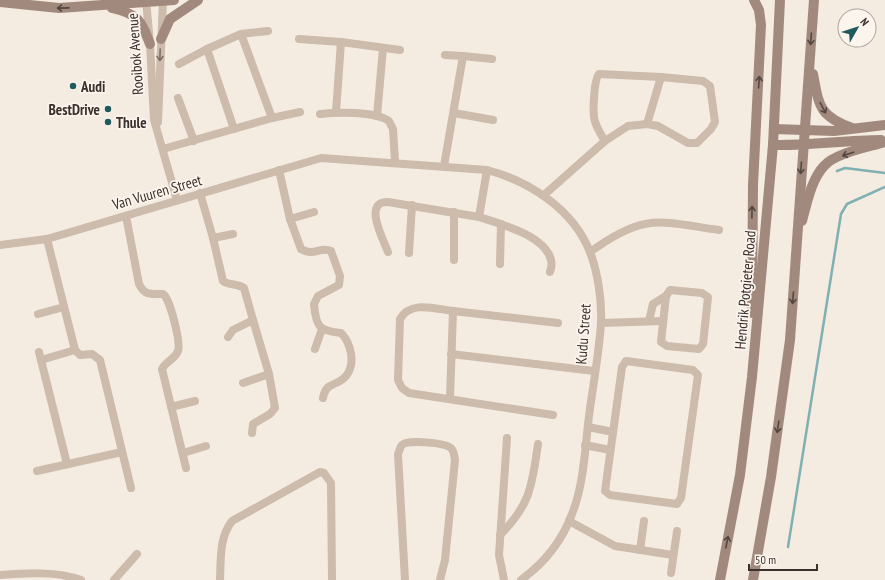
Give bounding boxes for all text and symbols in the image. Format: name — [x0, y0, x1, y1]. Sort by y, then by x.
one-way arrow — [57, 4, 70, 12]
north arrow — [837, 8, 877, 48]
street label: Rooibok Avenue — [123, 12, 147, 96]
text: N — [857, 15, 872, 28]
one-way arrow — [807, 32, 815, 45]
one-way arrow — [157, 48, 164, 61]
one-way arrow — [755, 76, 762, 89]
place label: Audi — [80, 77, 105, 96]
marker: Audi — [68, 81, 78, 91]
place label: BestDrive — [49, 100, 100, 119]
one-way arrow — [819, 102, 827, 114]
marker: BestDrive — [103, 104, 113, 114]
place label: Thule — [116, 113, 147, 132]
marker: Thule — [103, 117, 113, 127]
one-way arrow — [841, 151, 854, 158]
one-way arrow — [798, 161, 805, 174]
street label: Van Vuuren Street — [109, 170, 204, 214]
one-way arrow — [748, 206, 756, 219]
street label: Hendrik Potgieter Road — [730, 230, 760, 350]
one-way arrow — [789, 291, 796, 304]
street label: Kudu Street — [571, 303, 595, 365]
one-way arrow — [774, 420, 782, 433]
one-way arrow — [723, 536, 731, 549]
scale bar — [749, 546, 817, 572]
text: 50 m — [755, 552, 776, 567]

